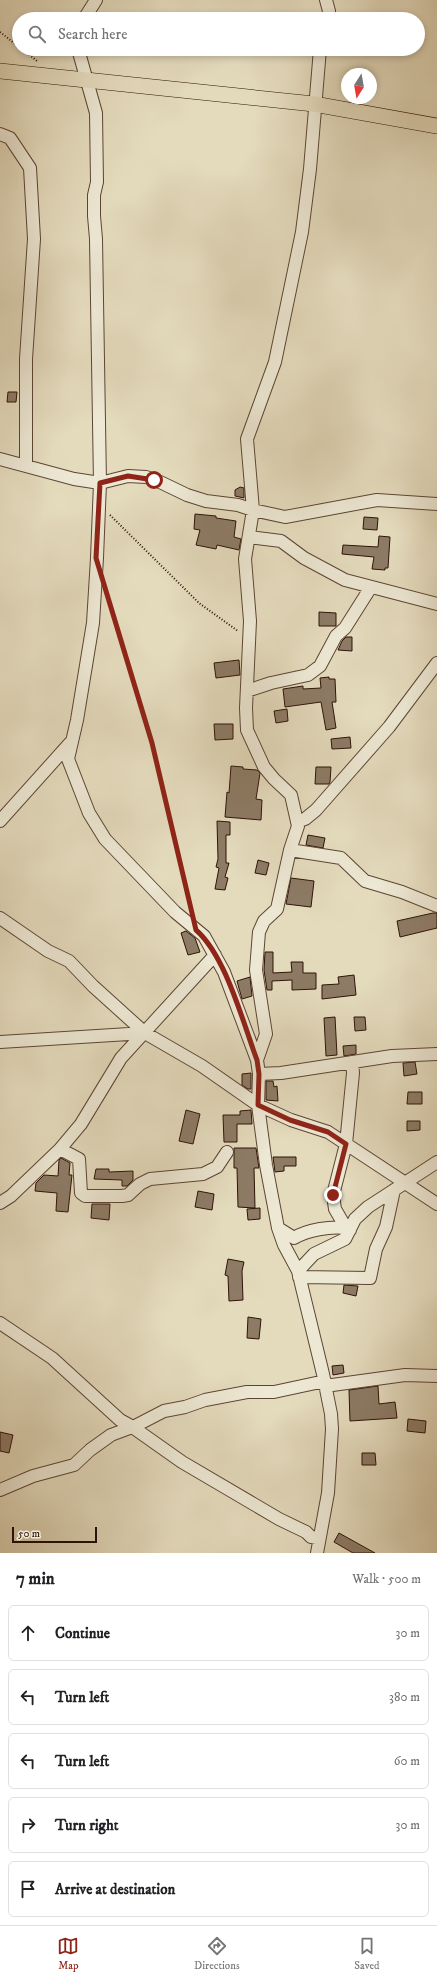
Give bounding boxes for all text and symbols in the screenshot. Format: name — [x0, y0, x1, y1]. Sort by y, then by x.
search box — [12, 12, 425, 56]
icon: search — [26, 23, 48, 45]
text: Search here — [58, 25, 127, 44]
north arrow — [341, 68, 377, 104]
route start — [145, 471, 163, 489]
route end — [324, 1186, 342, 1204]
scale bar — [12, 1525, 97, 1544]
text: 50 m — [18, 1527, 40, 1541]
text: 7 min — [16, 1568, 55, 1590]
text: Walk · 500 m — [352, 1571, 421, 1587]
icon: ahead — [17, 1622, 39, 1644]
text: Continue — [55, 1624, 110, 1643]
text: 30 m — [396, 1625, 420, 1641]
icon: left — [17, 1686, 39, 1708]
text: Turn left — [55, 1688, 109, 1707]
text: 380 m — [389, 1689, 420, 1705]
icon: left — [17, 1750, 39, 1772]
text: Turn left — [55, 1752, 109, 1771]
text: 60 m — [394, 1753, 420, 1769]
icon: right — [17, 1814, 39, 1836]
text: Turn right — [55, 1816, 118, 1835]
text: 30 m — [396, 1817, 420, 1833]
icon: arrive — [17, 1878, 39, 1900]
text: Arrive at destination — [55, 1880, 175, 1899]
tab: Map — [57, 1935, 79, 1973]
tab: Directions — [194, 1935, 240, 1973]
tab: Saved — [354, 1935, 380, 1973]

